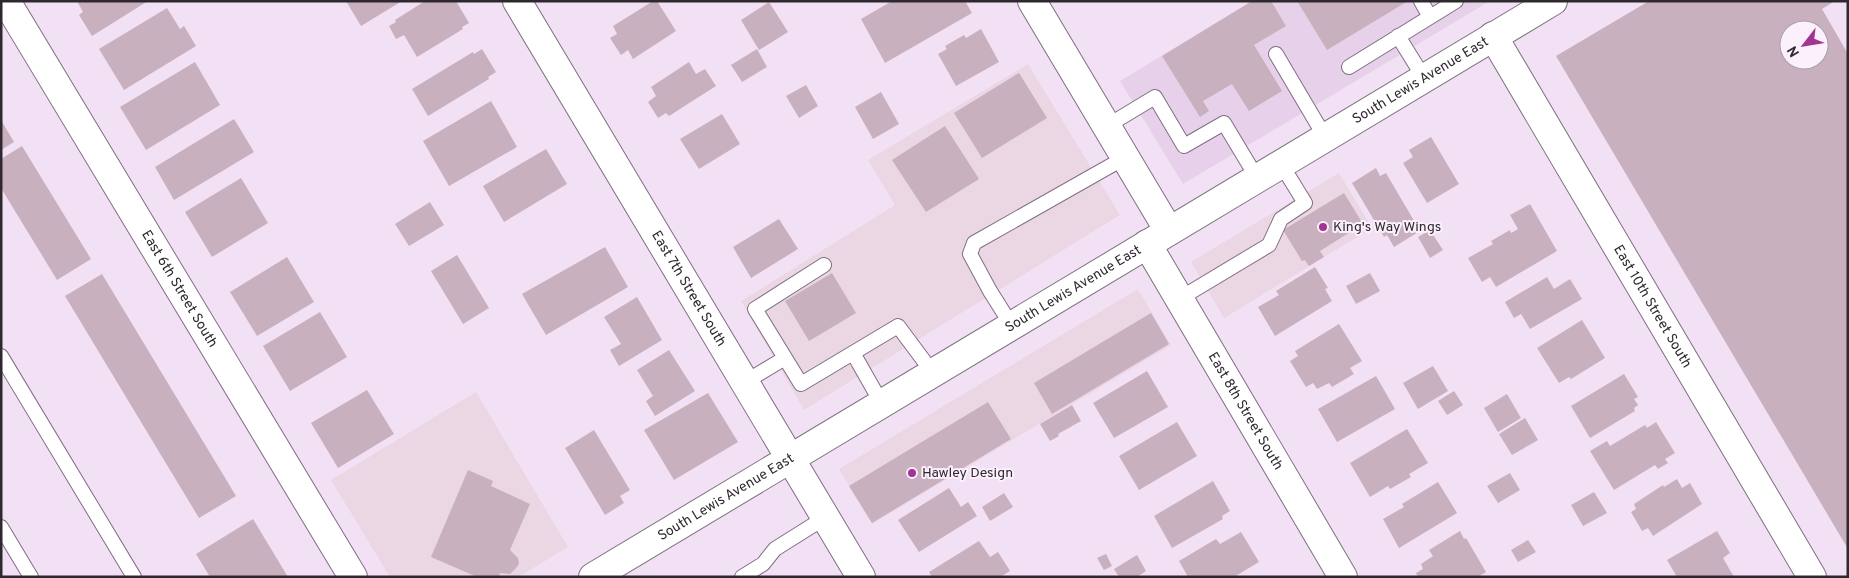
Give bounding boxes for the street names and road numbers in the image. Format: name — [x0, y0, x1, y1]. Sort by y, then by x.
street label: South Lewis Avenue East — [1349, 33, 1492, 128]
street label: East 6th Street South — [138, 227, 221, 351]
street label: East 7th Street South — [648, 228, 730, 350]
street label: South Lewis Avenue East — [1002, 242, 1144, 336]
street label: East 10th Street South — [1610, 242, 1695, 371]
street label: East 8th Street South — [1204, 349, 1287, 473]
street label: South Lewis Avenue East — [655, 450, 797, 545]

